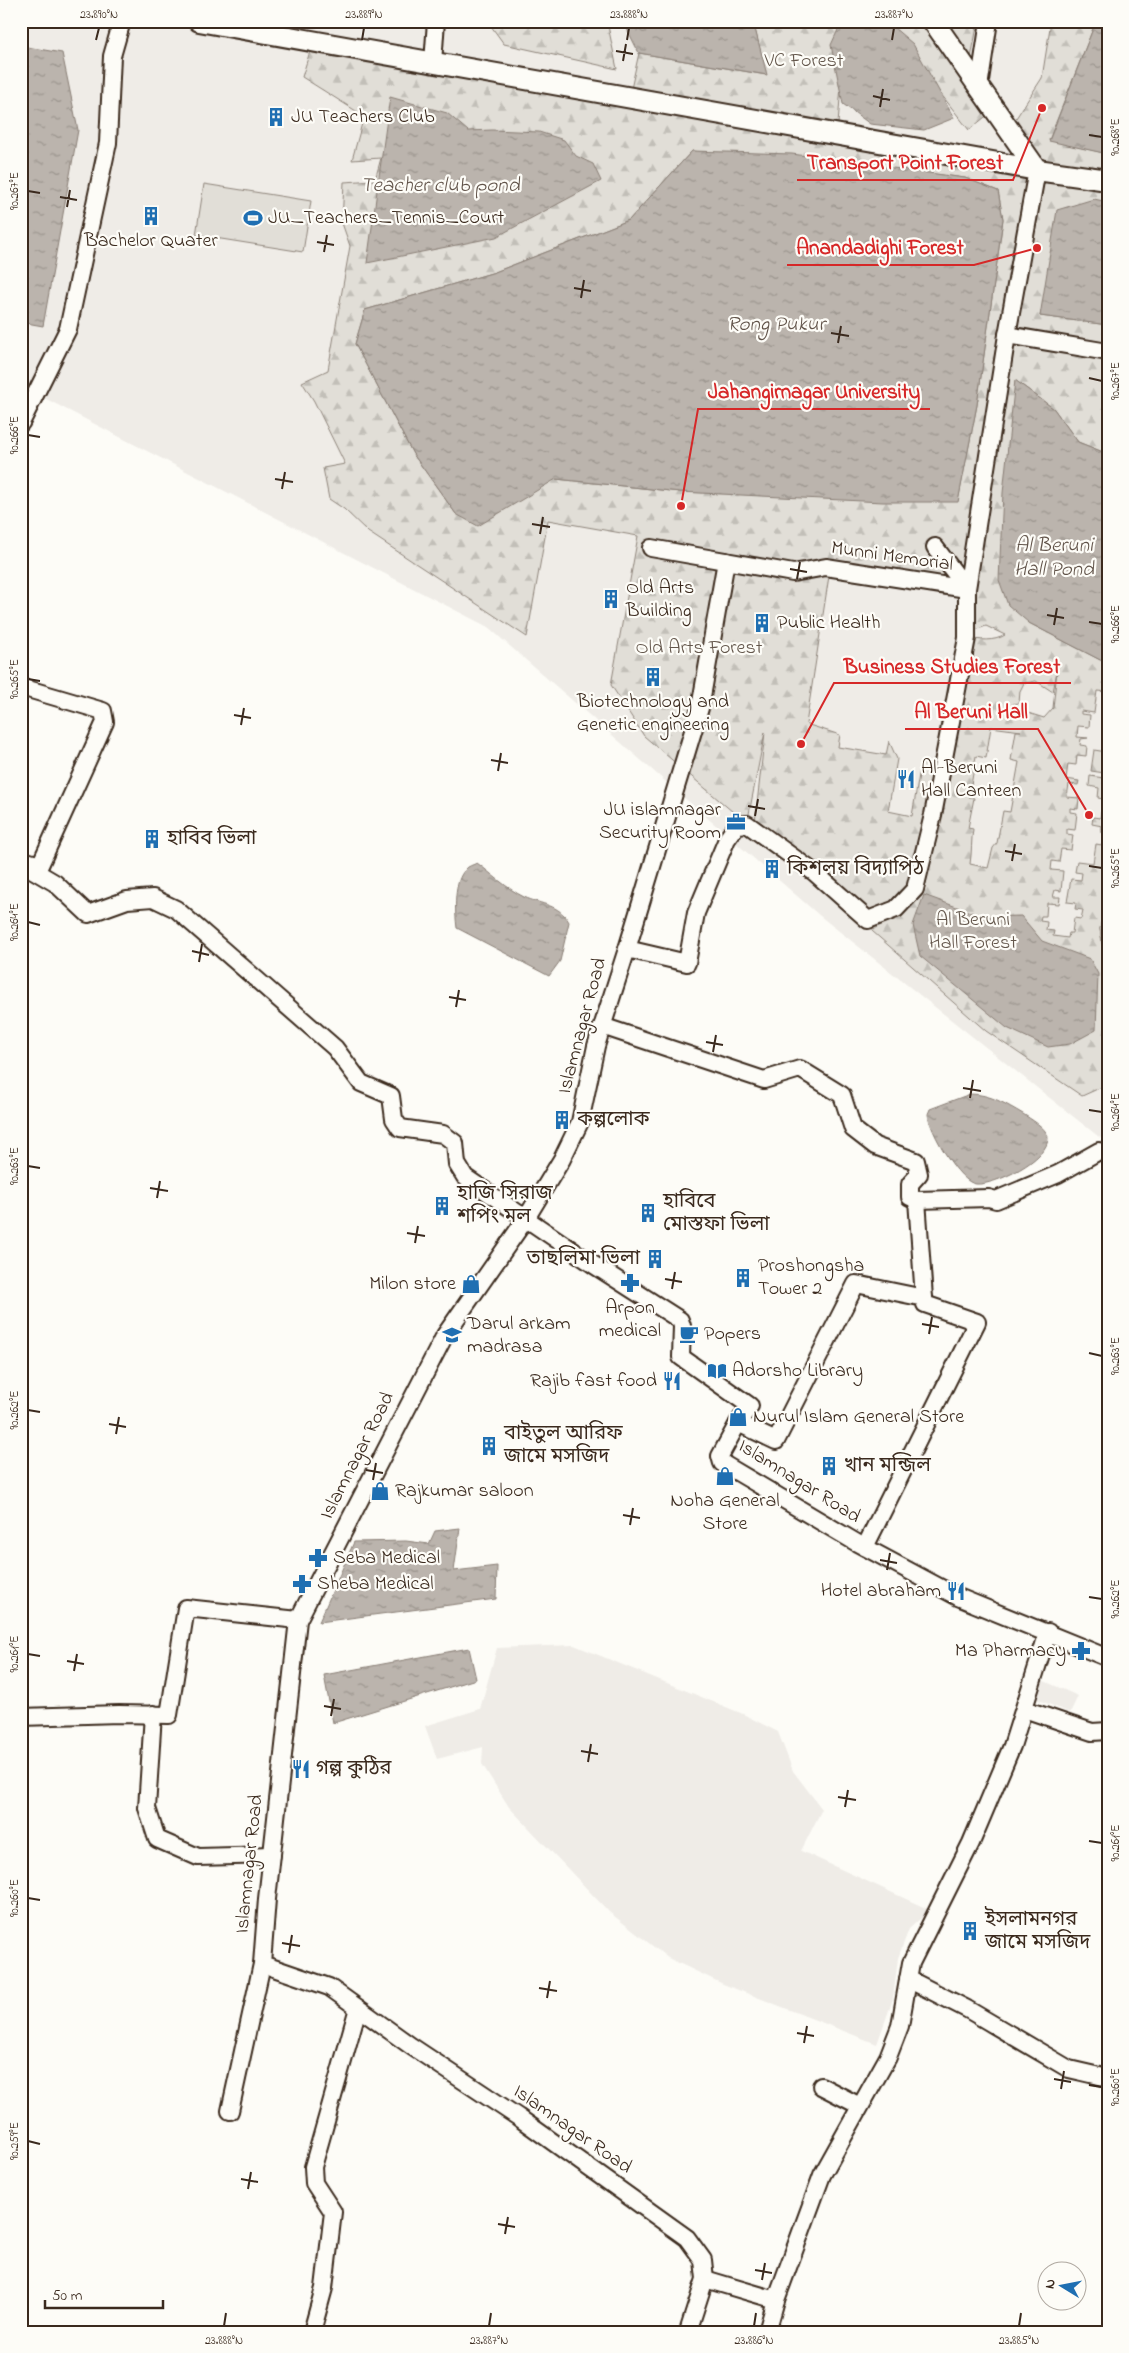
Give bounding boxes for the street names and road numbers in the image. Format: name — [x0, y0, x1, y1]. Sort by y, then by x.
street label: Munni Memorial — [829, 534, 955, 580]
street label: Islamnagar Road — [551, 955, 616, 1097]
street label: Islamnagar Road — [313, 1387, 404, 1525]
street label: Islamnagar Road — [732, 1433, 866, 1532]
street label: Islamnagar Road — [228, 1793, 273, 1935]
street label: Islamnagar Road — [506, 2078, 638, 2183]

